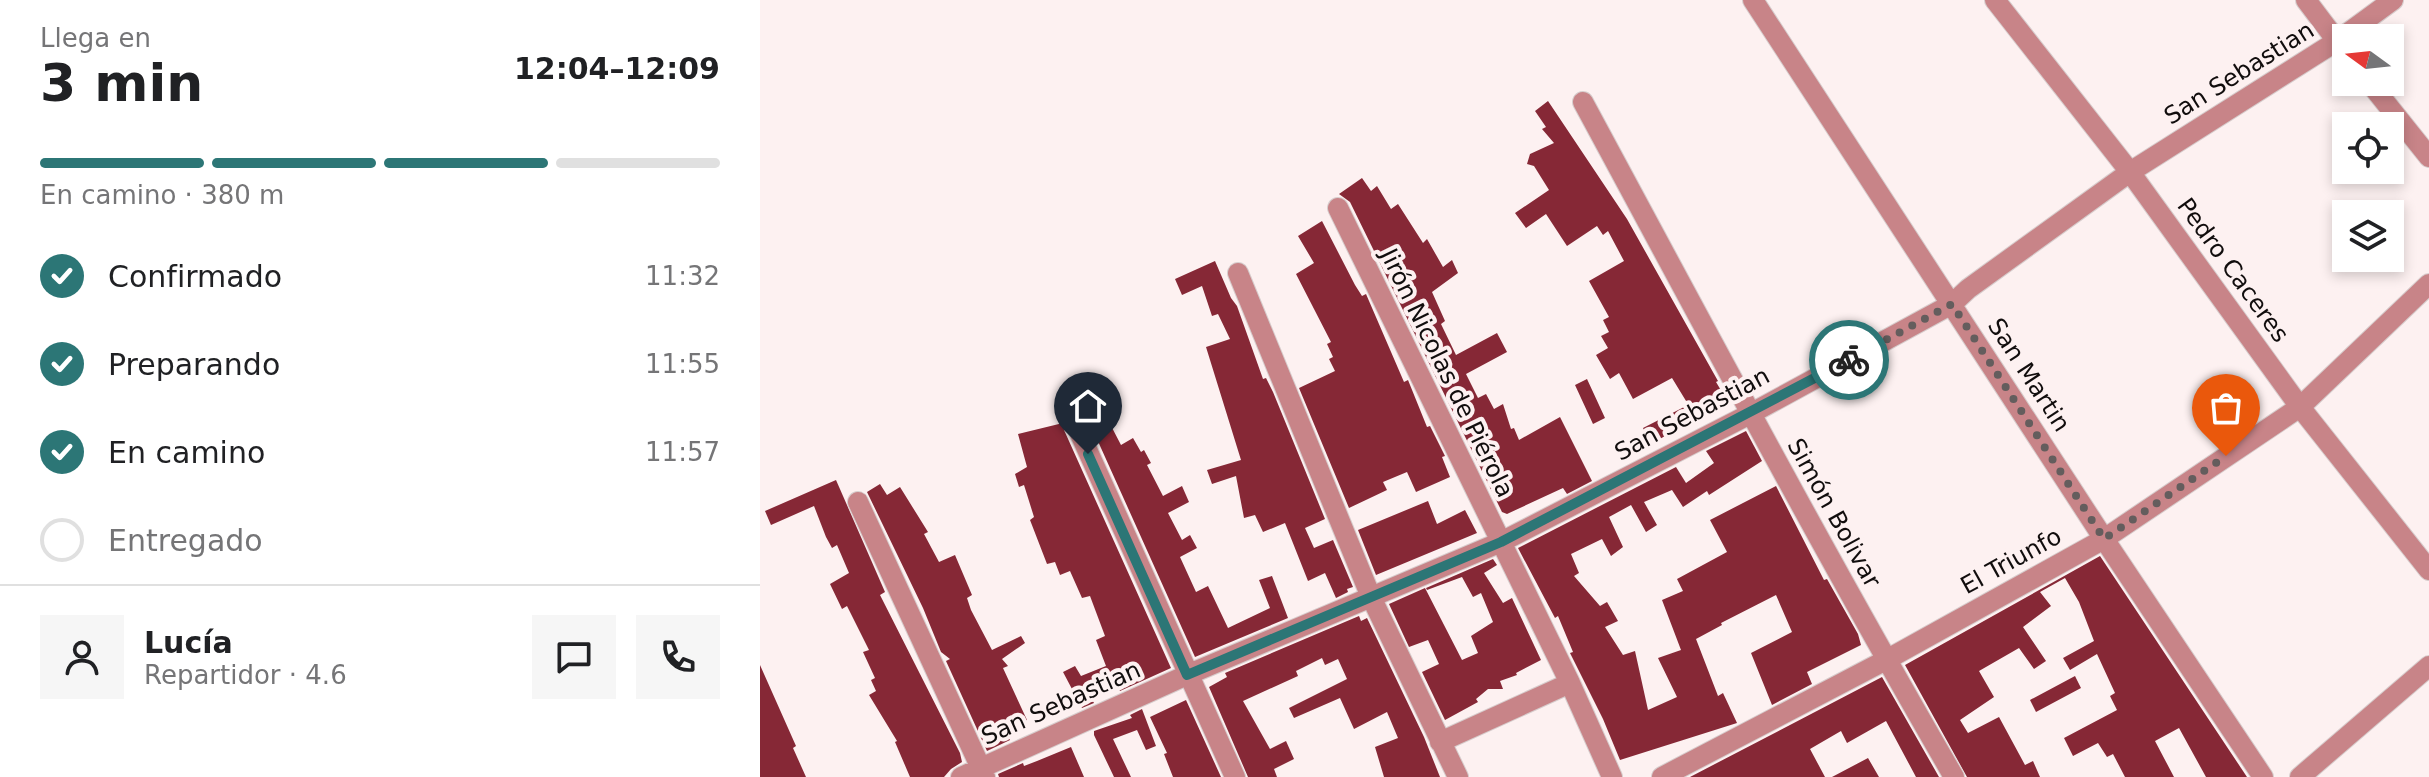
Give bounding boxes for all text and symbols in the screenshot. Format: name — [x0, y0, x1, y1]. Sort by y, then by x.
street label: San Sebastian — [2159, 16, 2319, 130]
text: Llega en — [40, 23, 151, 53]
north arrow — [2332, 24, 2404, 96]
map controls — [2332, 24, 2404, 272]
text: 12:04–12:09 — [514, 51, 720, 86]
text: 3 min — [40, 53, 203, 113]
button: locate — [2332, 112, 2404, 184]
text: En camino · 380 m — [40, 180, 284, 210]
street label: Pedro Caceres — [2171, 192, 2295, 348]
button: layers — [2332, 200, 2404, 272]
street label: Jirón Nicolas de Piérola — [1374, 242, 1519, 502]
icon: check — [40, 254, 84, 298]
text: Confirmado — [108, 259, 282, 294]
text: 11:32 — [645, 261, 720, 291]
street label: San Martin — [1982, 313, 2076, 437]
courier — [1809, 320, 1889, 400]
icon: bike — [1827, 338, 1871, 382]
icon: check — [40, 342, 84, 386]
text: Preparando — [108, 347, 280, 382]
text: 11:55 — [645, 349, 720, 379]
street label: San Sebastian — [1610, 361, 1774, 467]
pin — [1054, 372, 1122, 454]
pin — [2192, 374, 2260, 456]
icon: home — [1066, 384, 1110, 428]
icon: bag — [2204, 386, 2248, 430]
icon: check — [40, 430, 84, 474]
street label: Simón Bolivar — [1781, 434, 1887, 593]
text: En camino — [108, 435, 265, 470]
text: 11:57 — [645, 437, 720, 467]
street label: El Triunfo — [1956, 522, 2066, 600]
text: Entregado — [108, 523, 263, 558]
button: person — [40, 615, 124, 699]
button: chat — [532, 615, 616, 699]
button: phone — [636, 615, 720, 699]
text: Lucía — [144, 625, 233, 660]
street label: San Sebastian — [977, 655, 1145, 751]
text: Repartidor · 4.6 — [144, 660, 347, 690]

